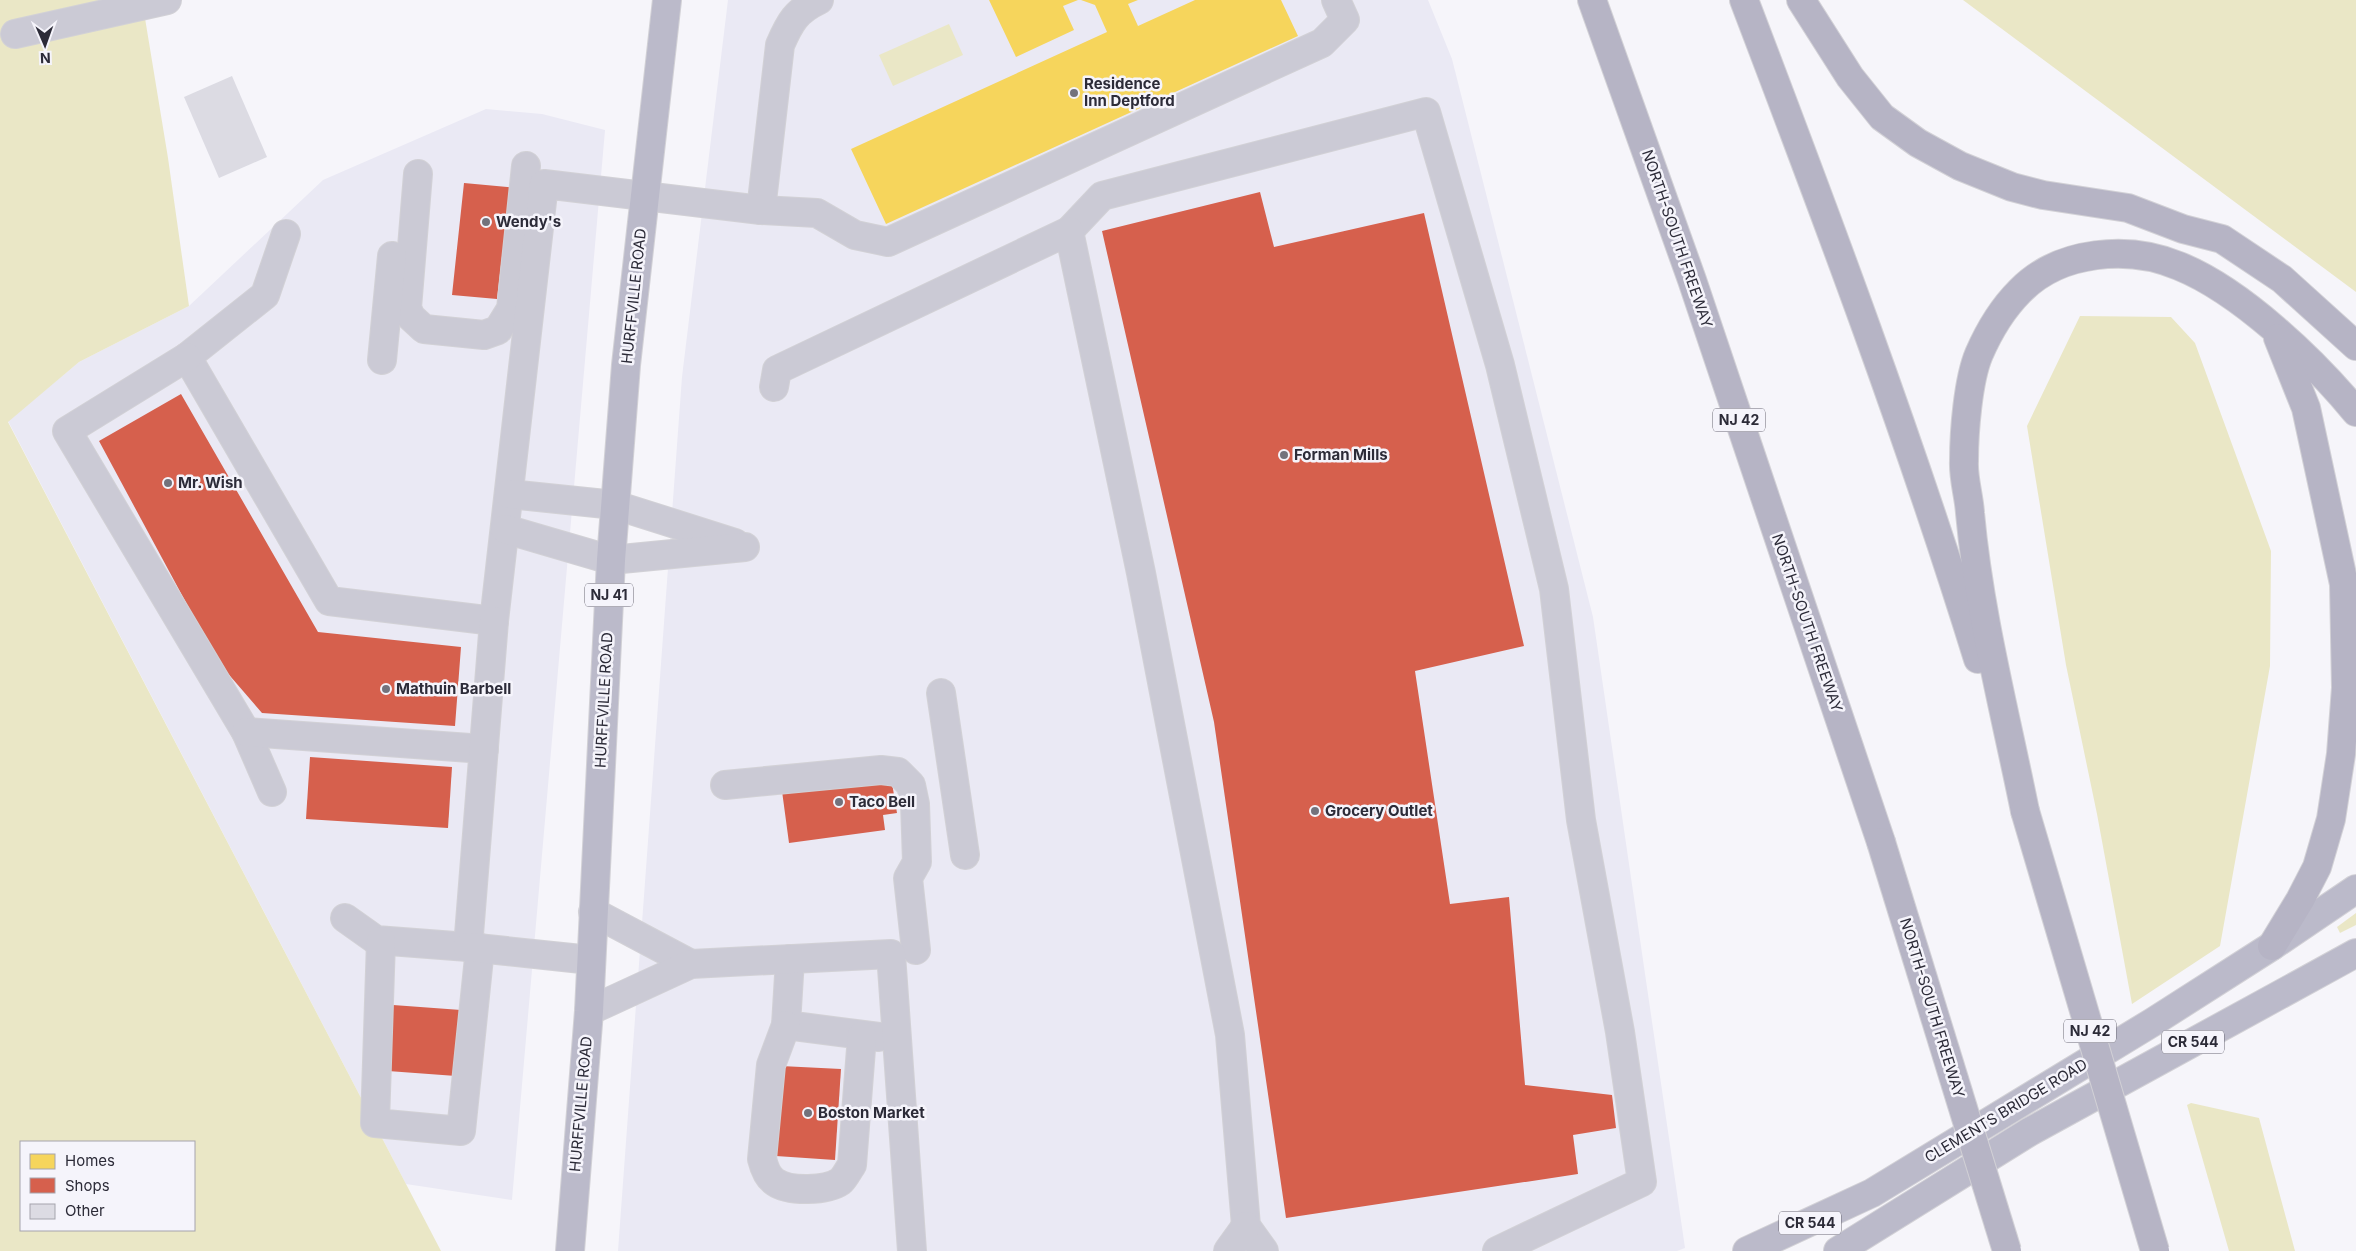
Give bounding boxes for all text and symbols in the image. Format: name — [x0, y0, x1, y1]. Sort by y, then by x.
north arrow — [20, 20, 70, 70]
text: N — [40, 50, 51, 67]
place label: Residence Inn Deptford — [1084, 74, 1175, 110]
marker: Residence Inn Deptford — [1068, 87, 1080, 99]
street label: NORTH-SOUTH FREEWAY — [1638, 147, 1717, 331]
place label: Wendy's — [496, 212, 561, 231]
marker: Wendy's — [480, 216, 492, 228]
street label: HURFFVILLE ROAD — [617, 227, 650, 365]
road number: NJ 42 — [1713, 408, 1765, 432]
place label: Forman Mills — [1294, 445, 1388, 464]
marker: Forman Mills — [1278, 449, 1290, 461]
place label: Mr. Wish — [178, 473, 243, 492]
marker: Mr. Wish — [162, 477, 174, 489]
street label: NORTH-SOUTH FREEWAY — [1768, 531, 1847, 715]
road number: NJ 41 — [585, 584, 633, 606]
street label: HURFFVILLE ROAD — [590, 632, 617, 768]
place label: Mathuin Barbell — [396, 679, 511, 698]
marker: Mathuin Barbell — [380, 683, 392, 695]
place label: Taco Bell — [849, 792, 915, 811]
marker: Taco Bell — [833, 796, 845, 808]
place label: Grocery Outlet — [1325, 801, 1433, 820]
marker: Grocery Outlet — [1309, 805, 1321, 817]
street label: NORTH-SOUTH FREEWAY — [1896, 915, 1969, 1100]
road number: NJ 42 — [2064, 1019, 2116, 1042]
road number: CR 544 — [2162, 1030, 2224, 1054]
street label: HURFFVILLE ROAD — [565, 1035, 596, 1173]
street label: CLEMENTS BRIDGE ROAD — [1921, 1054, 2091, 1167]
place label: Boston Market — [818, 1103, 925, 1122]
marker: Boston Market — [802, 1107, 814, 1119]
legend — [20, 1141, 195, 1231]
text: Homes — [65, 1151, 115, 1170]
text: Shops — [65, 1176, 110, 1195]
text: Other — [65, 1201, 105, 1220]
road number: CR 544 — [1779, 1212, 1841, 1234]

